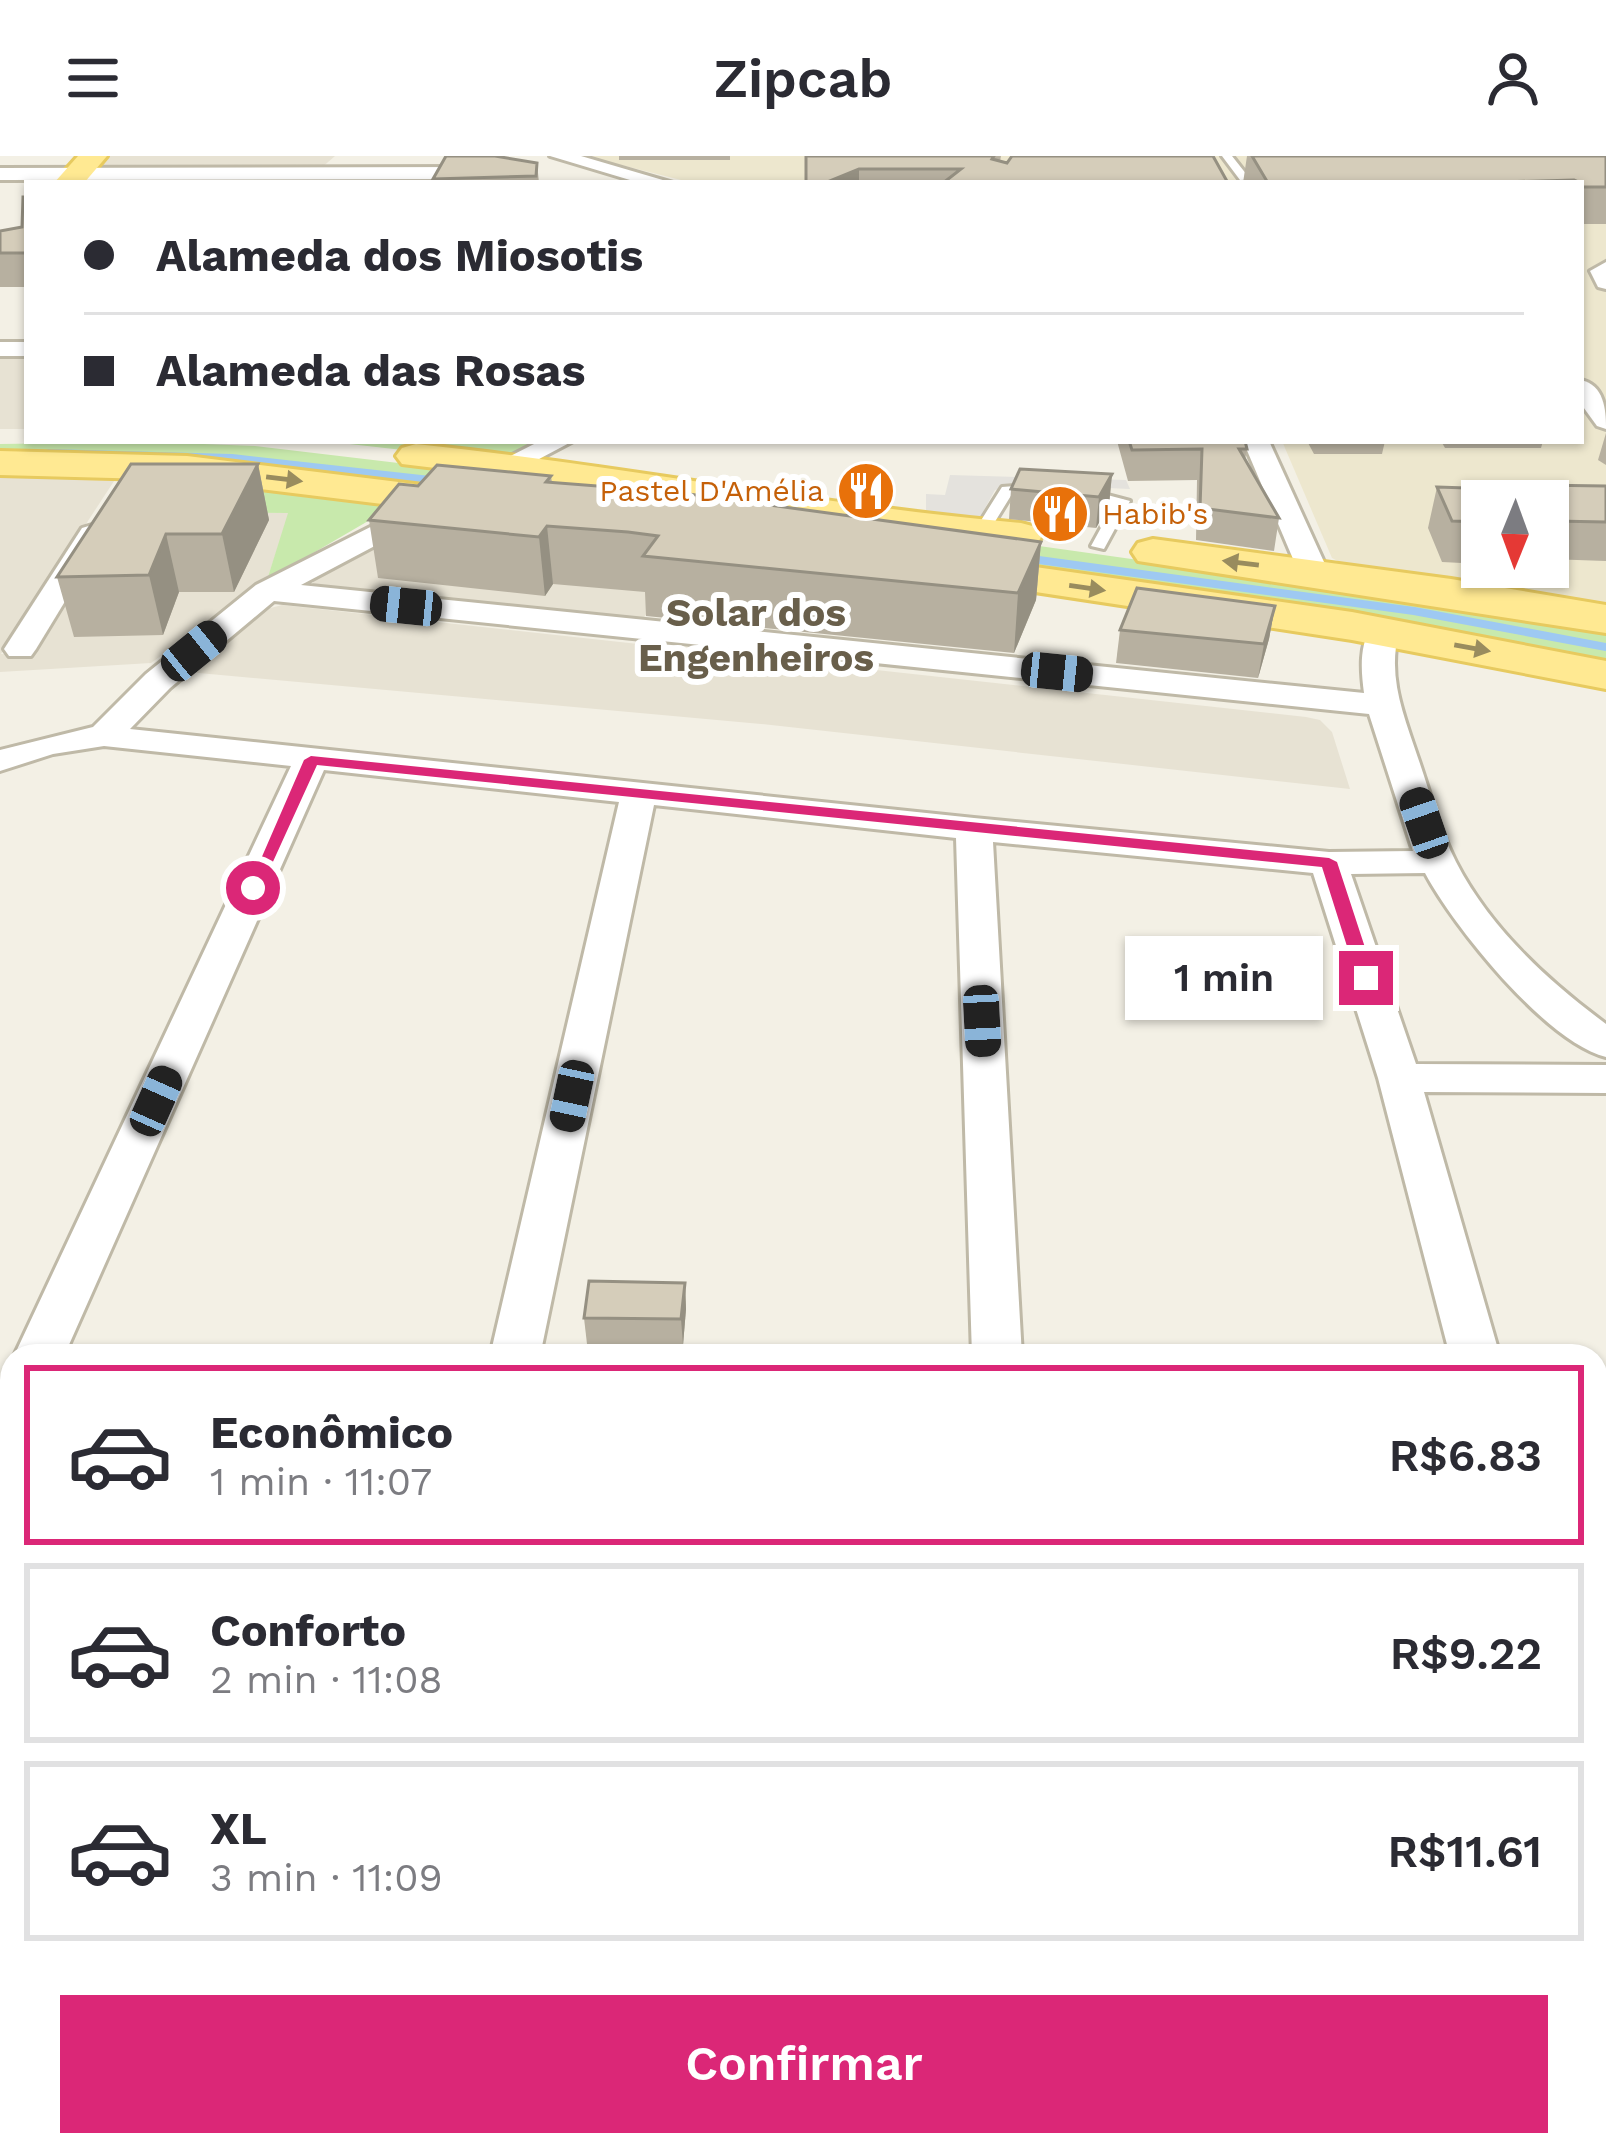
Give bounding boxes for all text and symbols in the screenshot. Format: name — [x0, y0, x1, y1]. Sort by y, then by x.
icon: menu — [60, 45, 126, 111]
icon: person — [1480, 45, 1546, 111]
text: Zipcab — [714, 47, 892, 110]
text: Alameda dos Miosotis — [156, 229, 643, 282]
text: Alameda das Rosas — [156, 344, 586, 397]
restaurant icon: Pastel D'Amélia — [835, 460, 897, 522]
one-way arrow — [266, 469, 303, 488]
place label: Pastel D'Amélia — [599, 473, 824, 508]
north arrow — [1461, 480, 1569, 588]
map controls — [1461, 480, 1569, 588]
restaurant icon: Habib's — [1029, 483, 1091, 545]
place label: Habib's — [1102, 496, 1208, 531]
one-way arrow — [1222, 554, 1260, 573]
one-way arrow — [1069, 579, 1106, 598]
car — [368, 584, 444, 628]
district label: Solar dos Engenheiros — [638, 590, 874, 680]
car — [155, 614, 233, 688]
one-way arrow — [1454, 639, 1491, 658]
car — [1019, 650, 1095, 694]
car — [1395, 783, 1453, 863]
route start — [226, 861, 280, 915]
callout: 1 min — [1126, 936, 1324, 1020]
route end — [1339, 951, 1393, 1005]
text: 1 min — [1174, 955, 1274, 1000]
car — [962, 984, 1002, 1058]
car — [547, 1057, 597, 1135]
car — [125, 1061, 187, 1141]
icon: car — [66, 1401, 174, 1509]
text: Econômico — [210, 1406, 453, 1459]
text: R$6.83 — [1389, 1429, 1542, 1482]
text: 1 min · 11:07 — [210, 1459, 432, 1504]
icon: car — [66, 1599, 174, 1707]
text: Conforto — [210, 1604, 406, 1657]
text: R$9.22 — [1390, 1627, 1542, 1680]
text: 2 min · 11:08 — [210, 1657, 443, 1702]
icon: car — [66, 1797, 174, 1905]
text: XL — [210, 1802, 267, 1855]
text: R$11.61 — [1387, 1825, 1542, 1878]
text: 3 min · 11:09 — [210, 1855, 443, 1900]
button: Confirmar — [60, 1995, 1548, 2133]

